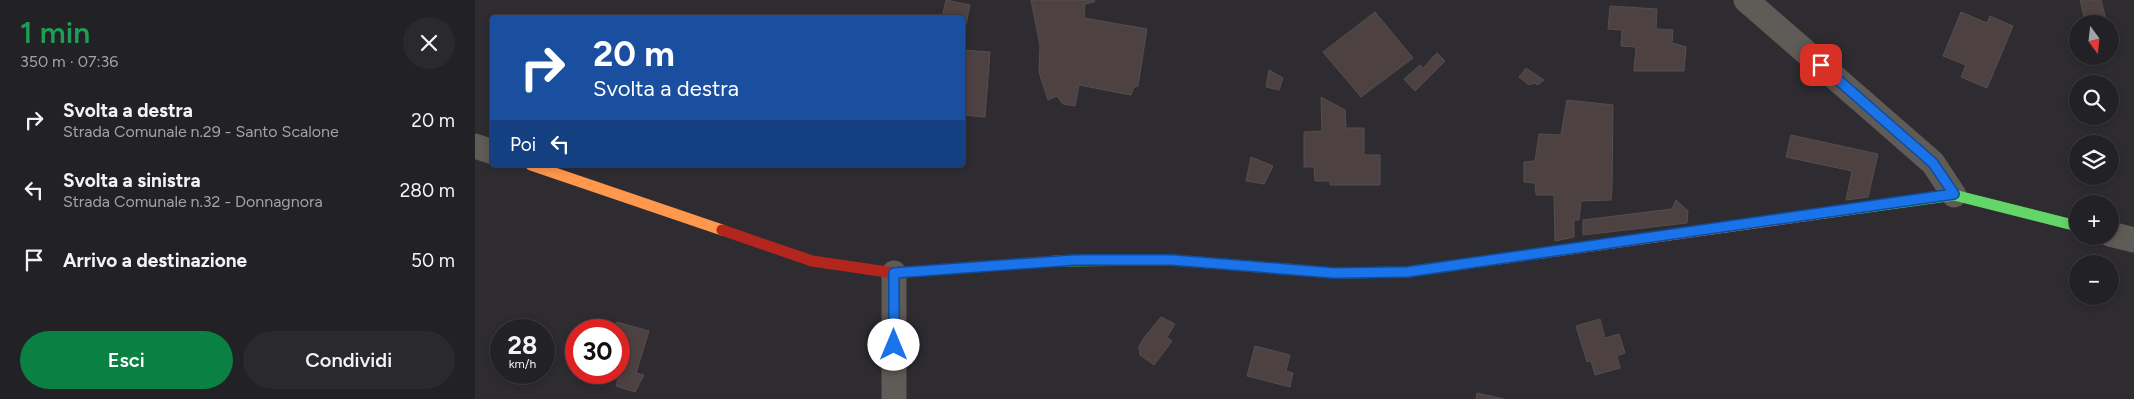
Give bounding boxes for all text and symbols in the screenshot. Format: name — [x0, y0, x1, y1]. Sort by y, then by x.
text: 1 min — [20, 14, 90, 51]
north arrow — [2069, 15, 2119, 65]
map controls — [2069, 15, 2119, 305]
button: close — [403, 17, 455, 69]
text: 20 m — [593, 33, 675, 75]
icon: right — [510, 35, 575, 100]
pin — [1800, 44, 1842, 86]
icon: arrive — [1807, 51, 1835, 79]
text: 350 m · 07:36 — [20, 52, 118, 71]
text: Svolta a destra — [593, 75, 739, 102]
button: search — [2069, 75, 2119, 125]
text: Svolta a destra — [63, 99, 193, 122]
icon: right — [20, 106, 48, 134]
text: 20 m — [411, 109, 455, 132]
text: Strada Comunale n.29 - Santo Scalone — [63, 122, 339, 141]
icon: left — [546, 130, 574, 158]
text: Poi — [510, 133, 536, 156]
button: layers — [2069, 135, 2119, 185]
text: Svolta a sinistra — [63, 169, 201, 192]
icon: left — [20, 176, 48, 204]
text: 280 m — [400, 179, 455, 202]
text: Strada Comunale n.32 - Donnagnora — [63, 192, 323, 211]
button: + — [2069, 195, 2119, 245]
icon: arrive — [20, 246, 48, 274]
text: Arrivo a destinazione — [63, 249, 247, 272]
text: 50 m — [411, 249, 455, 272]
button: − — [2069, 255, 2119, 305]
position arrow — [867, 318, 919, 370]
speed limit sign: 30 — [565, 319, 630, 384]
text: 28 — [508, 330, 537, 360]
button: Esci — [20, 331, 233, 389]
button: Condividi — [243, 331, 455, 389]
text: km/h — [509, 357, 536, 371]

